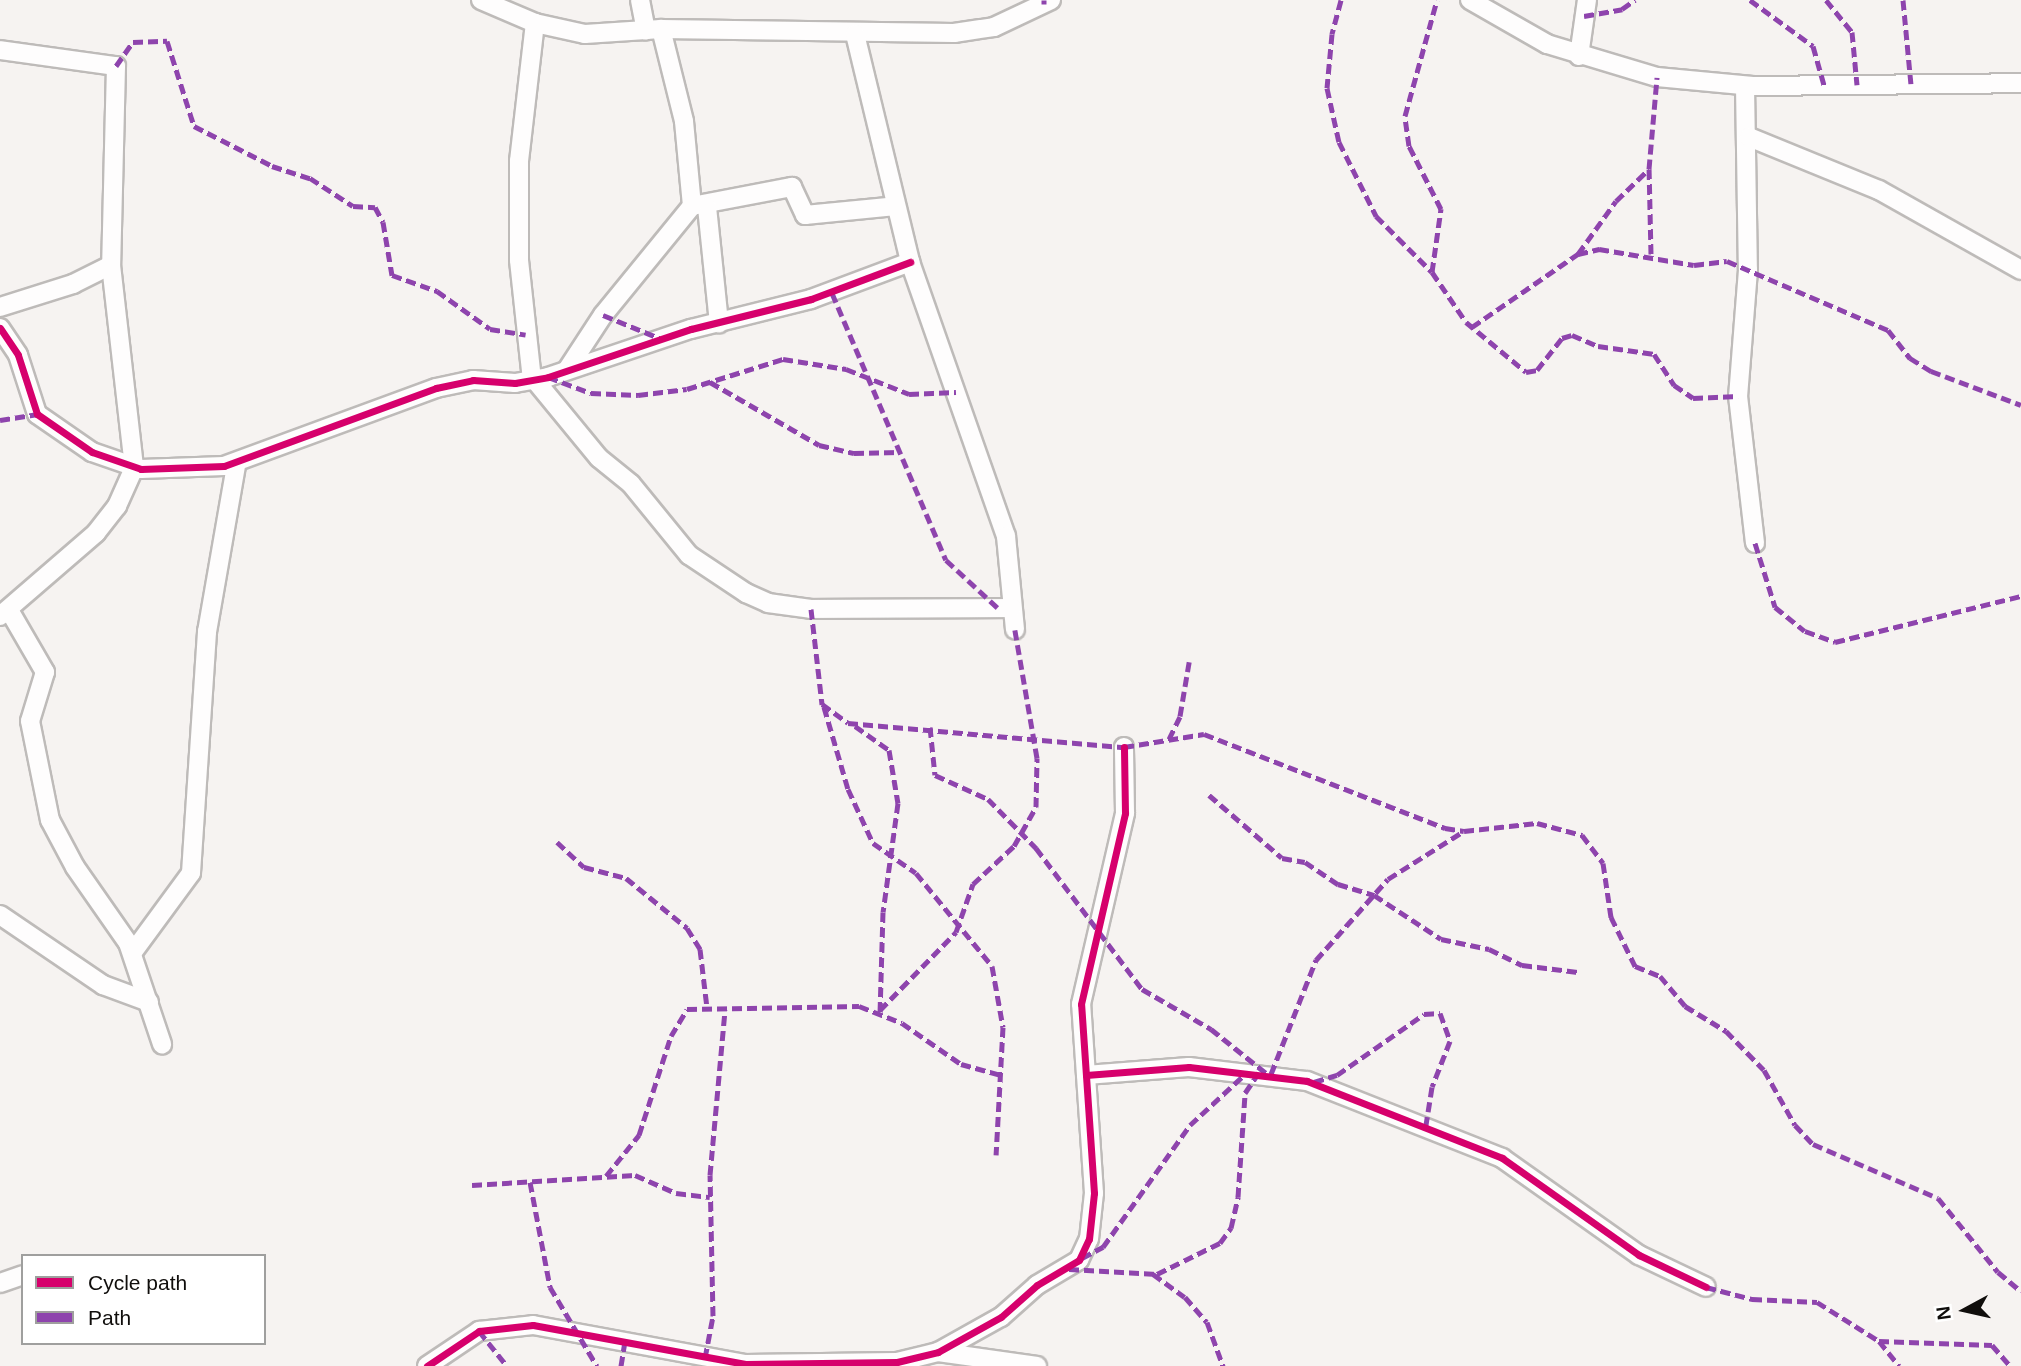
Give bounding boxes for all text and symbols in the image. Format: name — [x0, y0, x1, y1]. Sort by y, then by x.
legend — [21, 1254, 266, 1345]
text: Cycle path — [88, 1271, 187, 1294]
north arrow — [1930, 1275, 2000, 1345]
text: N — [1932, 1305, 1955, 1321]
text: Path — [88, 1306, 131, 1329]

